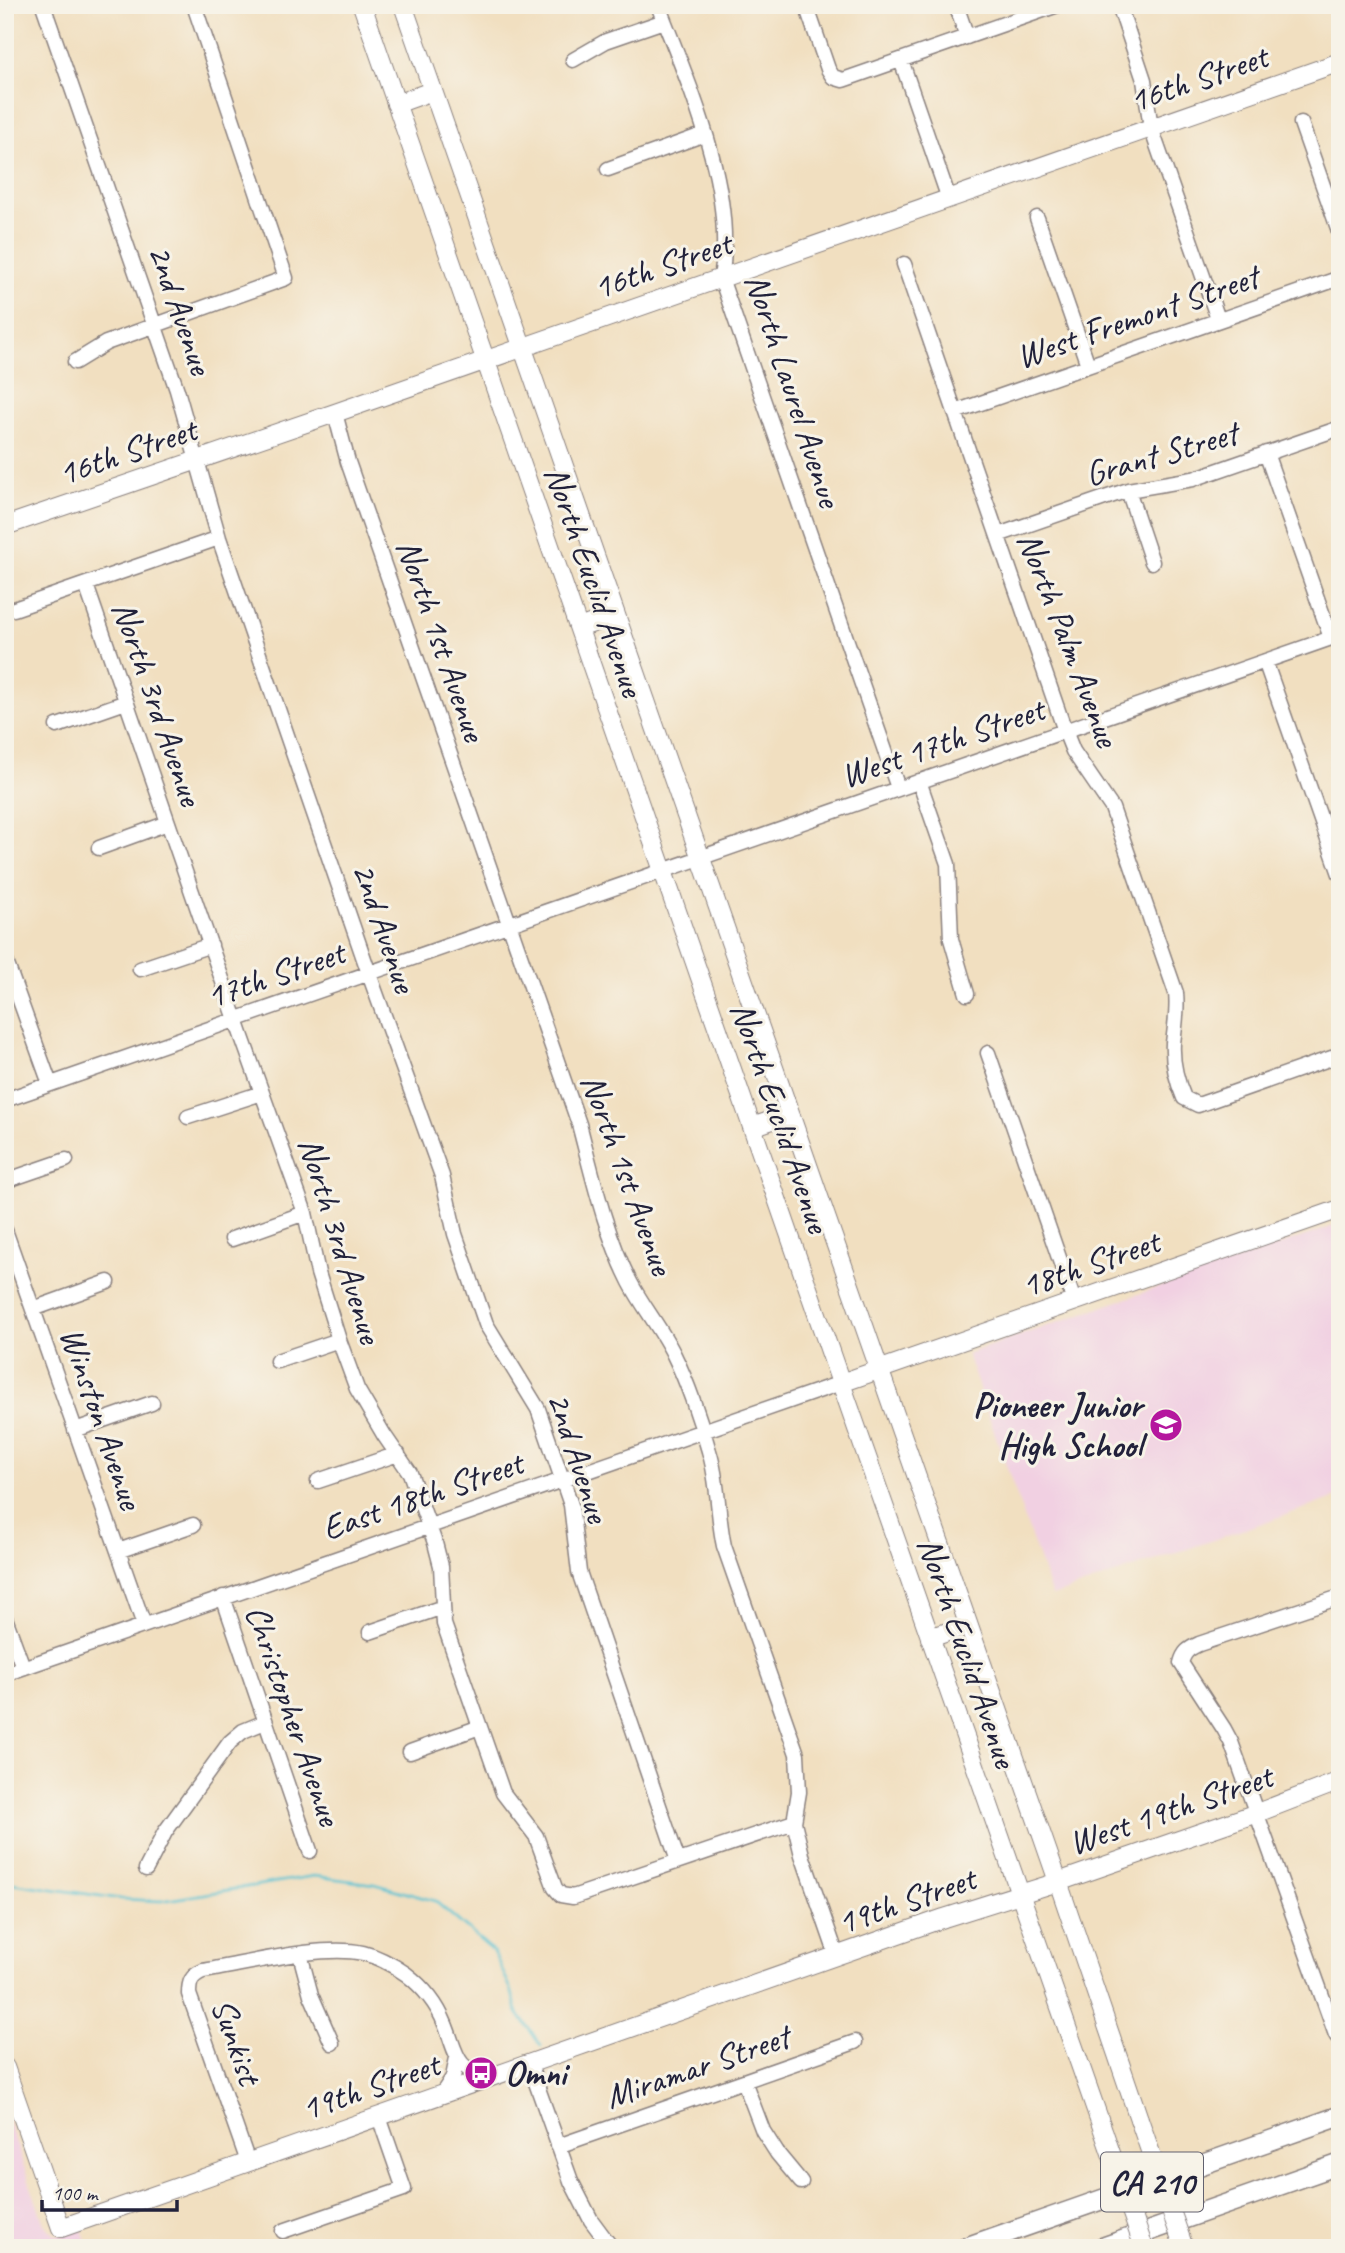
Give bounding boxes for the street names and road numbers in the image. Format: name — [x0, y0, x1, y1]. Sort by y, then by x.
street label: 16th Street — [1123, 33, 1276, 123]
street label: 16th Street — [587, 220, 740, 310]
street label: 2nd Avenue — [137, 238, 225, 382]
street label: West Fremont Street — [1010, 253, 1268, 379]
street label: North Laurel Avenue — [735, 268, 853, 515]
street label: 16th Street — [52, 406, 205, 496]
street label: Grant Street — [1080, 409, 1247, 497]
street label: North Euclid Avenue — [534, 460, 656, 705]
street label: North Palm Avenue — [1007, 525, 1131, 755]
street label: North 1st Avenue — [386, 533, 498, 749]
street label: North 3rd Avenue — [102, 595, 214, 814]
street label: West 17th Street — [835, 686, 1053, 798]
street label: 2nd Avenue — [341, 856, 429, 1000]
street label: 17th Street — [200, 929, 353, 1019]
street label: North Euclid Avenue — [720, 996, 842, 1241]
street label: North 1st Avenue — [570, 1068, 686, 1283]
street label: North 3rd Avenue — [288, 1132, 394, 1351]
street label: 18th Street — [1015, 1218, 1168, 1308]
street label: Winston Avenue — [49, 1321, 154, 1517]
street label: 2nd Avenue — [536, 1386, 621, 1530]
street label: East 18th Street — [316, 1439, 531, 1551]
street label: North Euclid Avenue — [907, 1531, 1029, 1776]
street label: Christopher Avenue — [235, 1599, 353, 1834]
street label: West 19th Street — [1063, 1753, 1281, 1865]
street label: 19th Street — [831, 1855, 984, 1945]
street label: Sunkist — [201, 1992, 273, 2093]
street label: Miramar Street — [599, 2013, 799, 2119]
street label: 19th Street — [295, 2041, 448, 2131]
road number: CA 210 — [1101, 2152, 1203, 2212]

